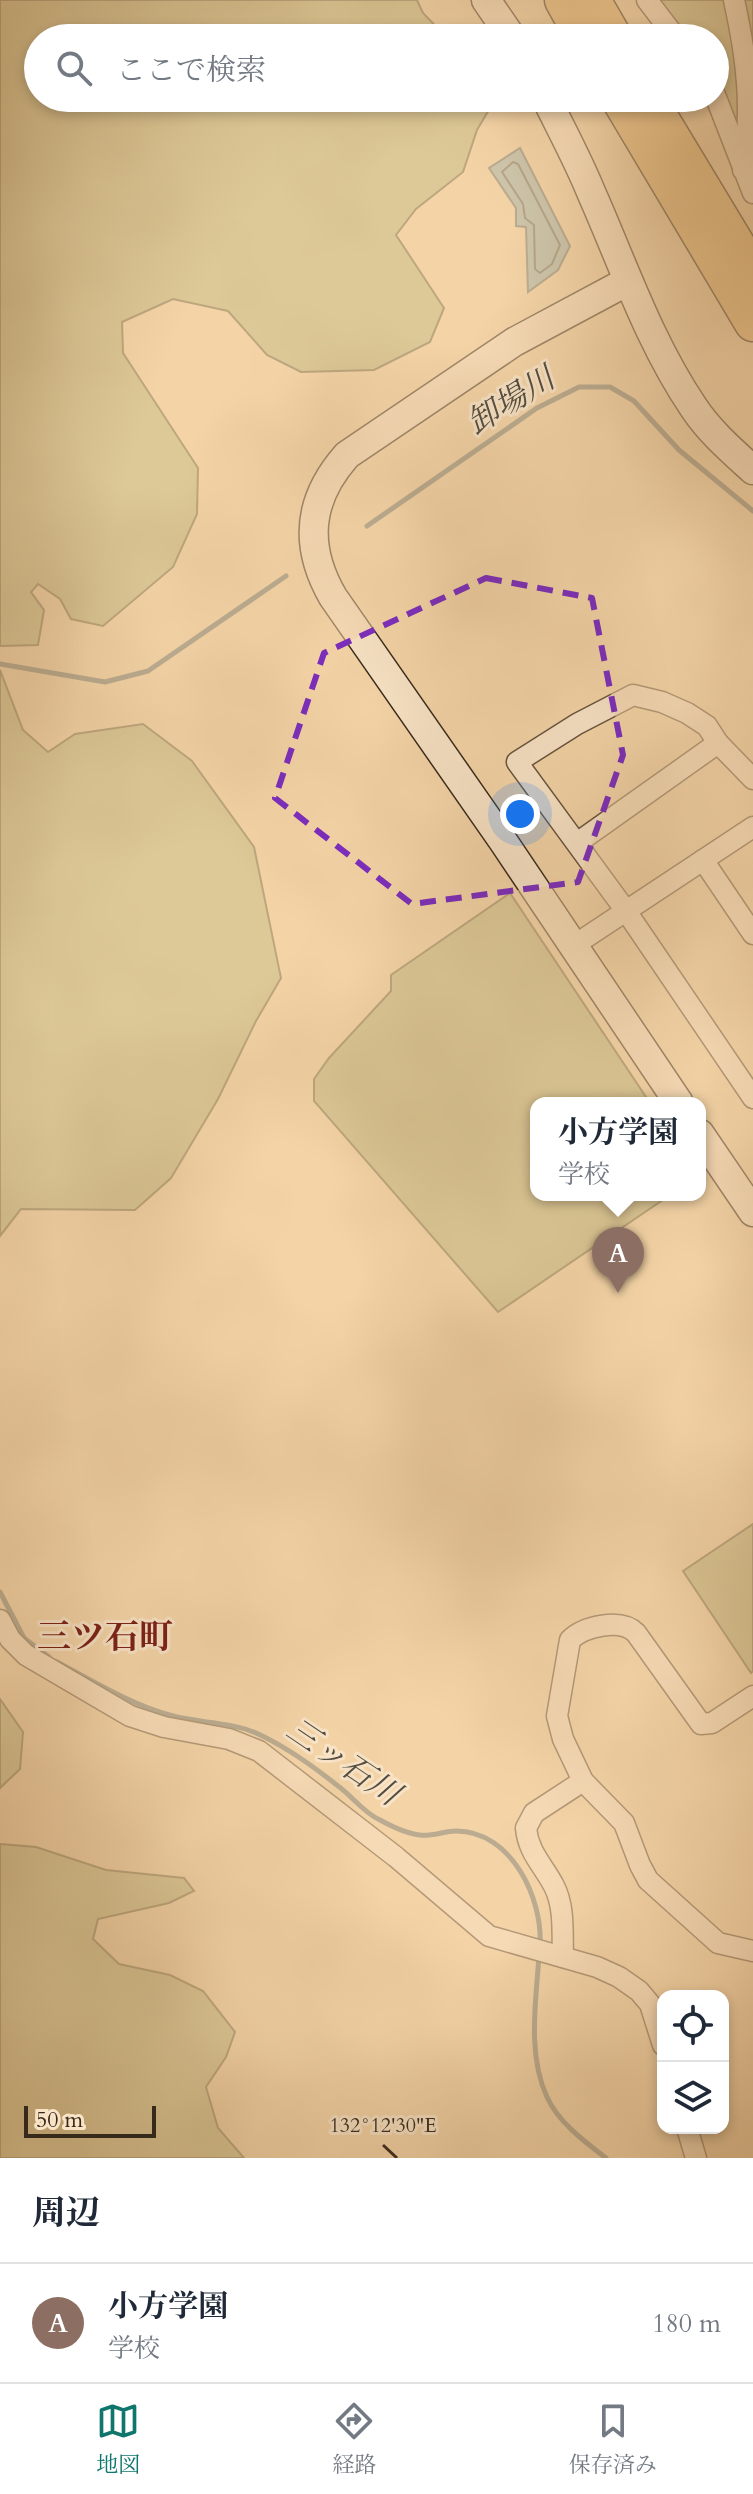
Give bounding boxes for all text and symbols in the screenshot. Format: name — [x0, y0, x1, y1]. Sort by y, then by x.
search box — [24, 24, 729, 112]
icon: search — [52, 46, 96, 90]
text: ここで検索 — [116, 50, 266, 91]
water label: 卸場川 — [459, 355, 566, 445]
your location — [500, 794, 540, 834]
popup — [530, 1097, 706, 1201]
text: 小方学園 — [558, 1112, 678, 1153]
text: 学校 — [558, 1157, 610, 1192]
pin: A — [592, 1227, 644, 1293]
district label: 三ツ石町 — [37, 1614, 173, 1660]
water label: 三ッ石川 — [278, 1708, 411, 1818]
map controls — [657, 1990, 729, 2134]
button: locate — [657, 1990, 729, 2062]
button: layers — [657, 2062, 729, 2134]
scale bar — [24, 2102, 156, 2138]
text: 50 m — [36, 2105, 83, 2135]
text: 132°12'30"E — [330, 2112, 436, 2139]
text: 周辺 — [32, 2190, 100, 2236]
text: 小方学園 — [108, 2286, 228, 2327]
text: A — [48, 2306, 68, 2341]
text: 180 m — [652, 2306, 721, 2341]
text: 学校 — [108, 2331, 160, 2366]
tab: 地図 — [96, 2399, 140, 2480]
tab: 経路 — [332, 2399, 377, 2480]
tab: 保存済み — [569, 2399, 657, 2480]

